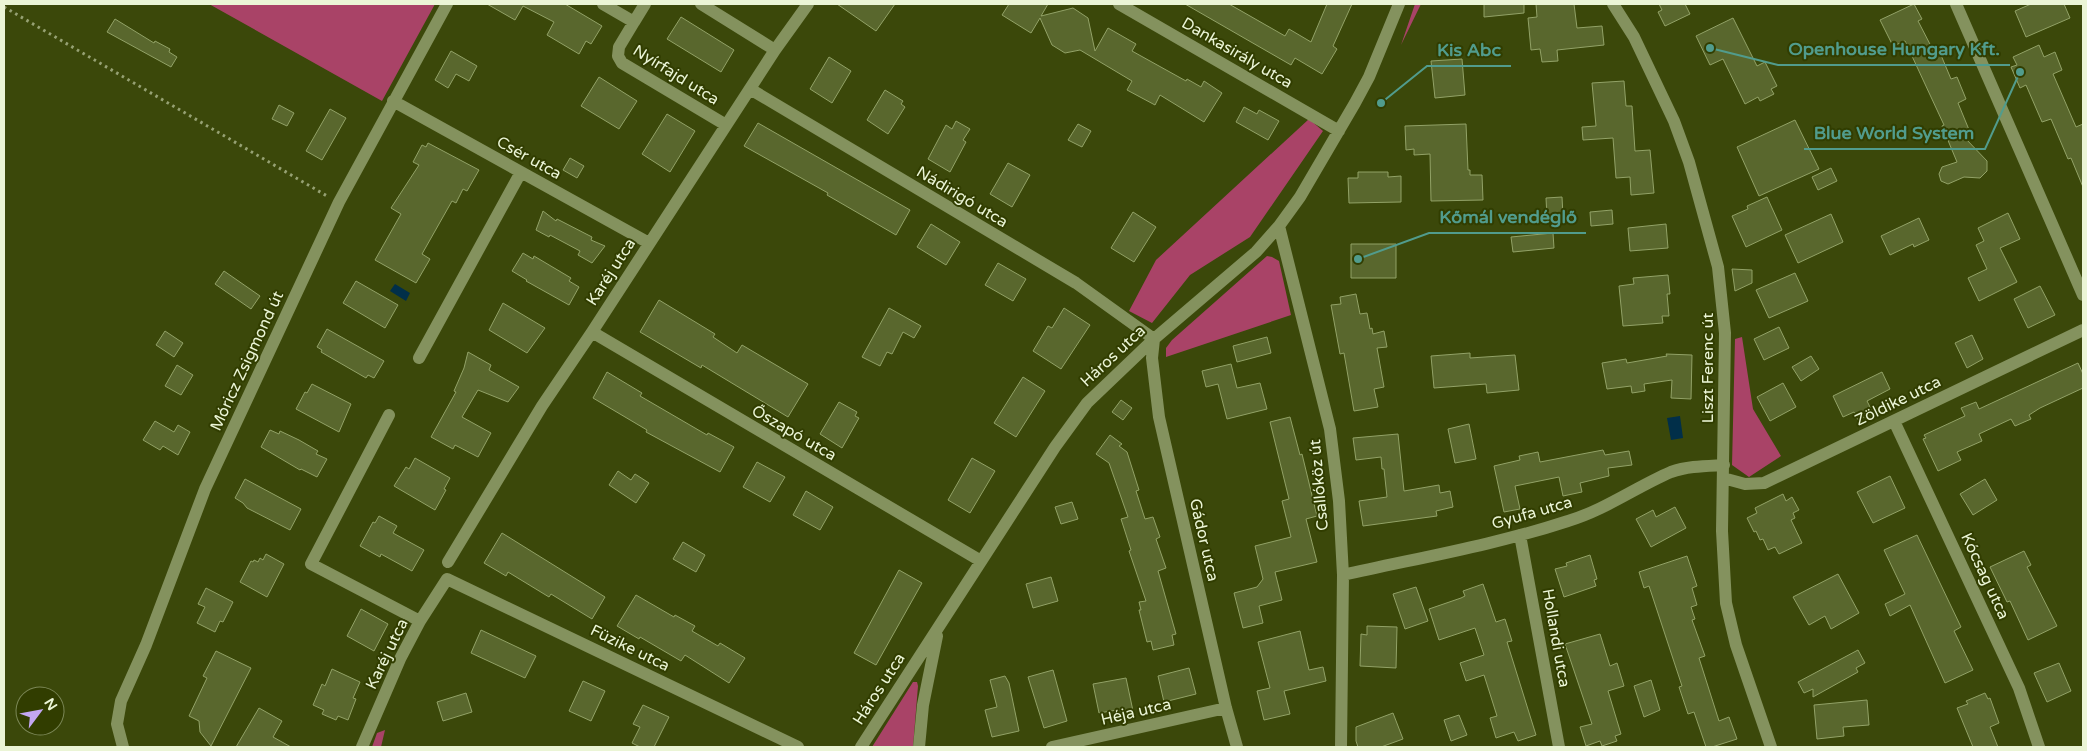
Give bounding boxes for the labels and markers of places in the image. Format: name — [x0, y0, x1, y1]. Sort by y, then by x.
callout: Openhouse Hungary Kft. — [1778, 32, 2010, 65]
callout: Kis Abc — [1427, 33, 1511, 66]
callout: Blue World System — [1804, 116, 1985, 149]
callout: Kőmál vendéglő — [1429, 200, 1586, 233]

